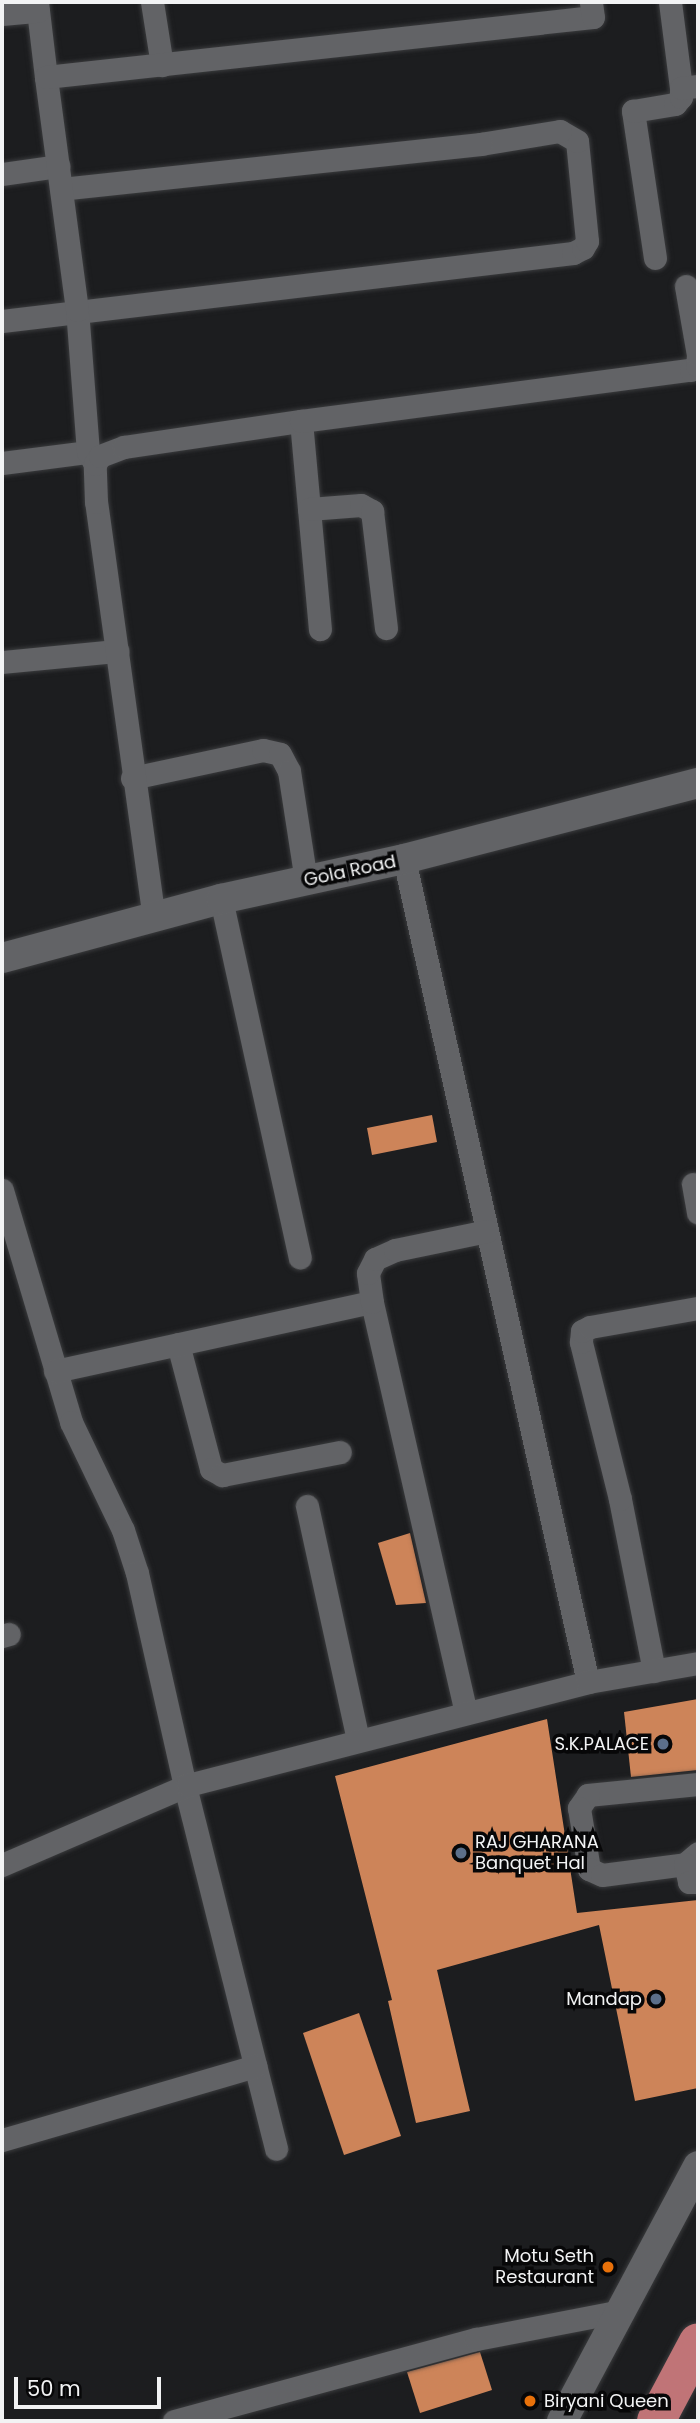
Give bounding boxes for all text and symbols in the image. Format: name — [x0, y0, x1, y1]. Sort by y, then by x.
street label: Gola Road — [302, 851, 398, 891]
place label: S.K.PALACE — [555, 1733, 649, 1755]
marker: S.K.PALACE — [655, 1736, 671, 1752]
place label: RAJ GHARANA Banquet Hal — [475, 1832, 599, 1874]
marker: RAJ GHARANA Banquet Hal — [453, 1845, 469, 1861]
place label: Mandap — [566, 1988, 642, 2010]
marker: Mandap — [648, 1991, 664, 2007]
place label: Motu Seth Restaurant — [495, 2246, 594, 2288]
marker: Motu Seth Restaurant — [600, 2259, 616, 2275]
scale bar — [18, 2364, 164, 2408]
text: 50 m — [27, 2374, 81, 2403]
place label: Biryani Queen — [544, 2390, 669, 2412]
marker: Biryani Queen — [522, 2393, 538, 2409]

